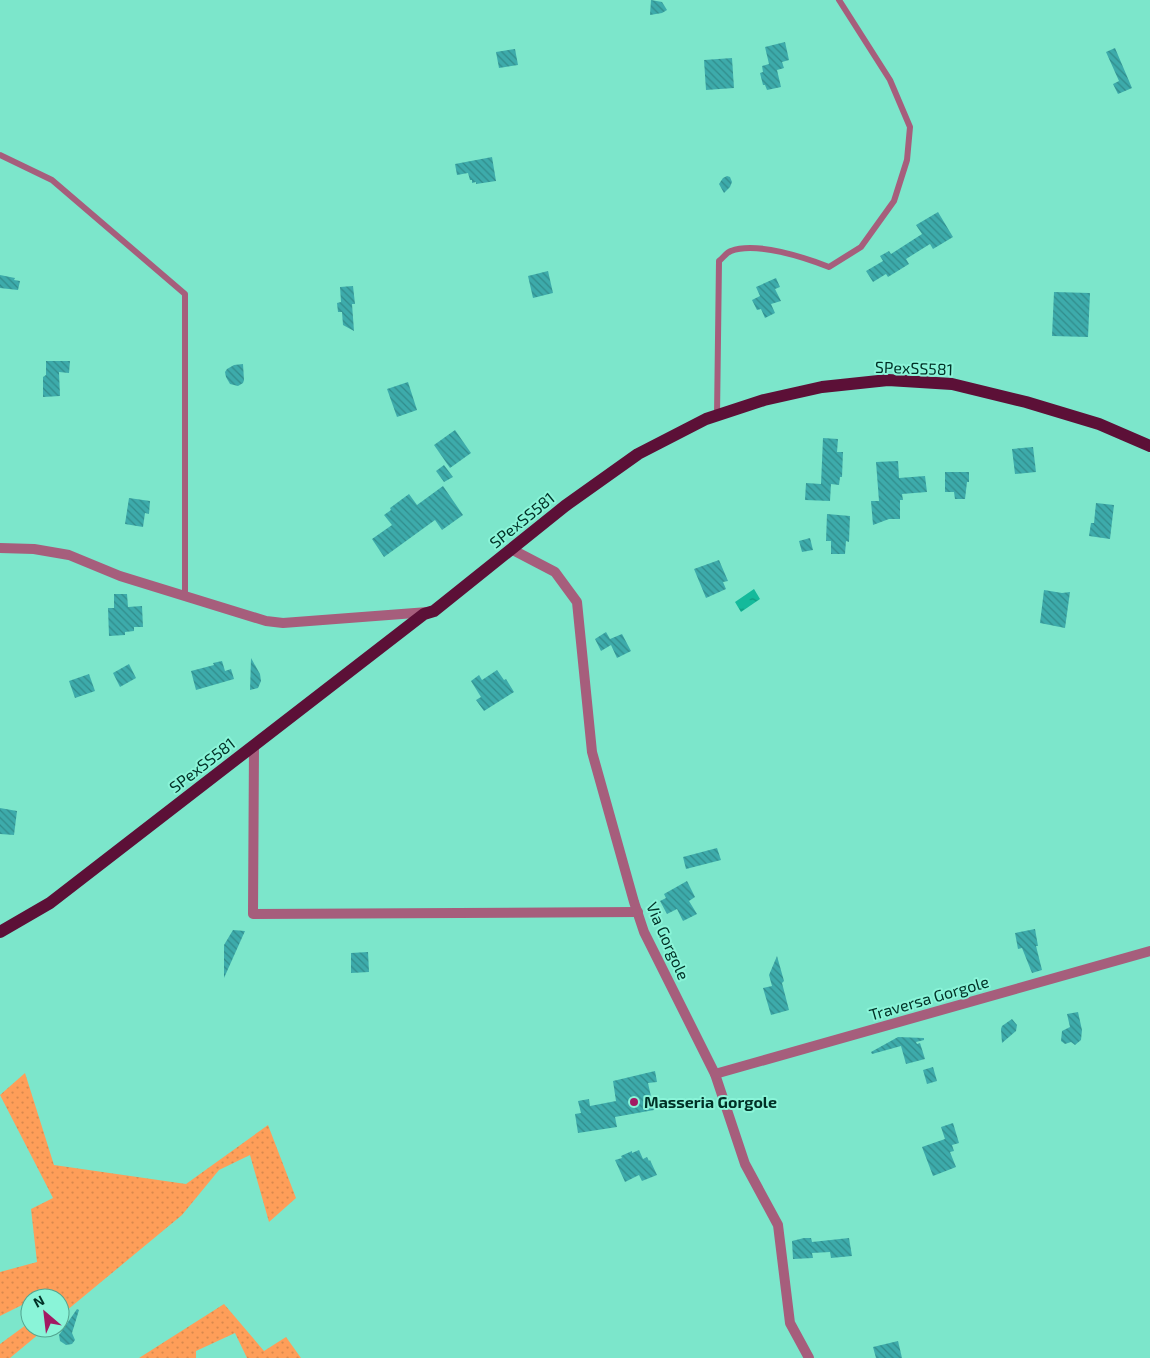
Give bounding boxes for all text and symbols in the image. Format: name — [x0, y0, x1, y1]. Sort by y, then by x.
street label: SPexSS581 — [875, 357, 953, 378]
street label: SPexSS581 — [485, 488, 558, 552]
street label: SPexSS581 — [165, 733, 238, 796]
street label: Via Gorgole — [643, 899, 694, 983]
street label: Traversa Gorgole — [867, 971, 991, 1024]
place label: Masseria Gorgole — [644, 1092, 777, 1111]
marker: Masseria Gorgole — [628, 1096, 640, 1108]
north arrow — [20, 1288, 70, 1338]
text: N — [30, 1291, 47, 1311]

